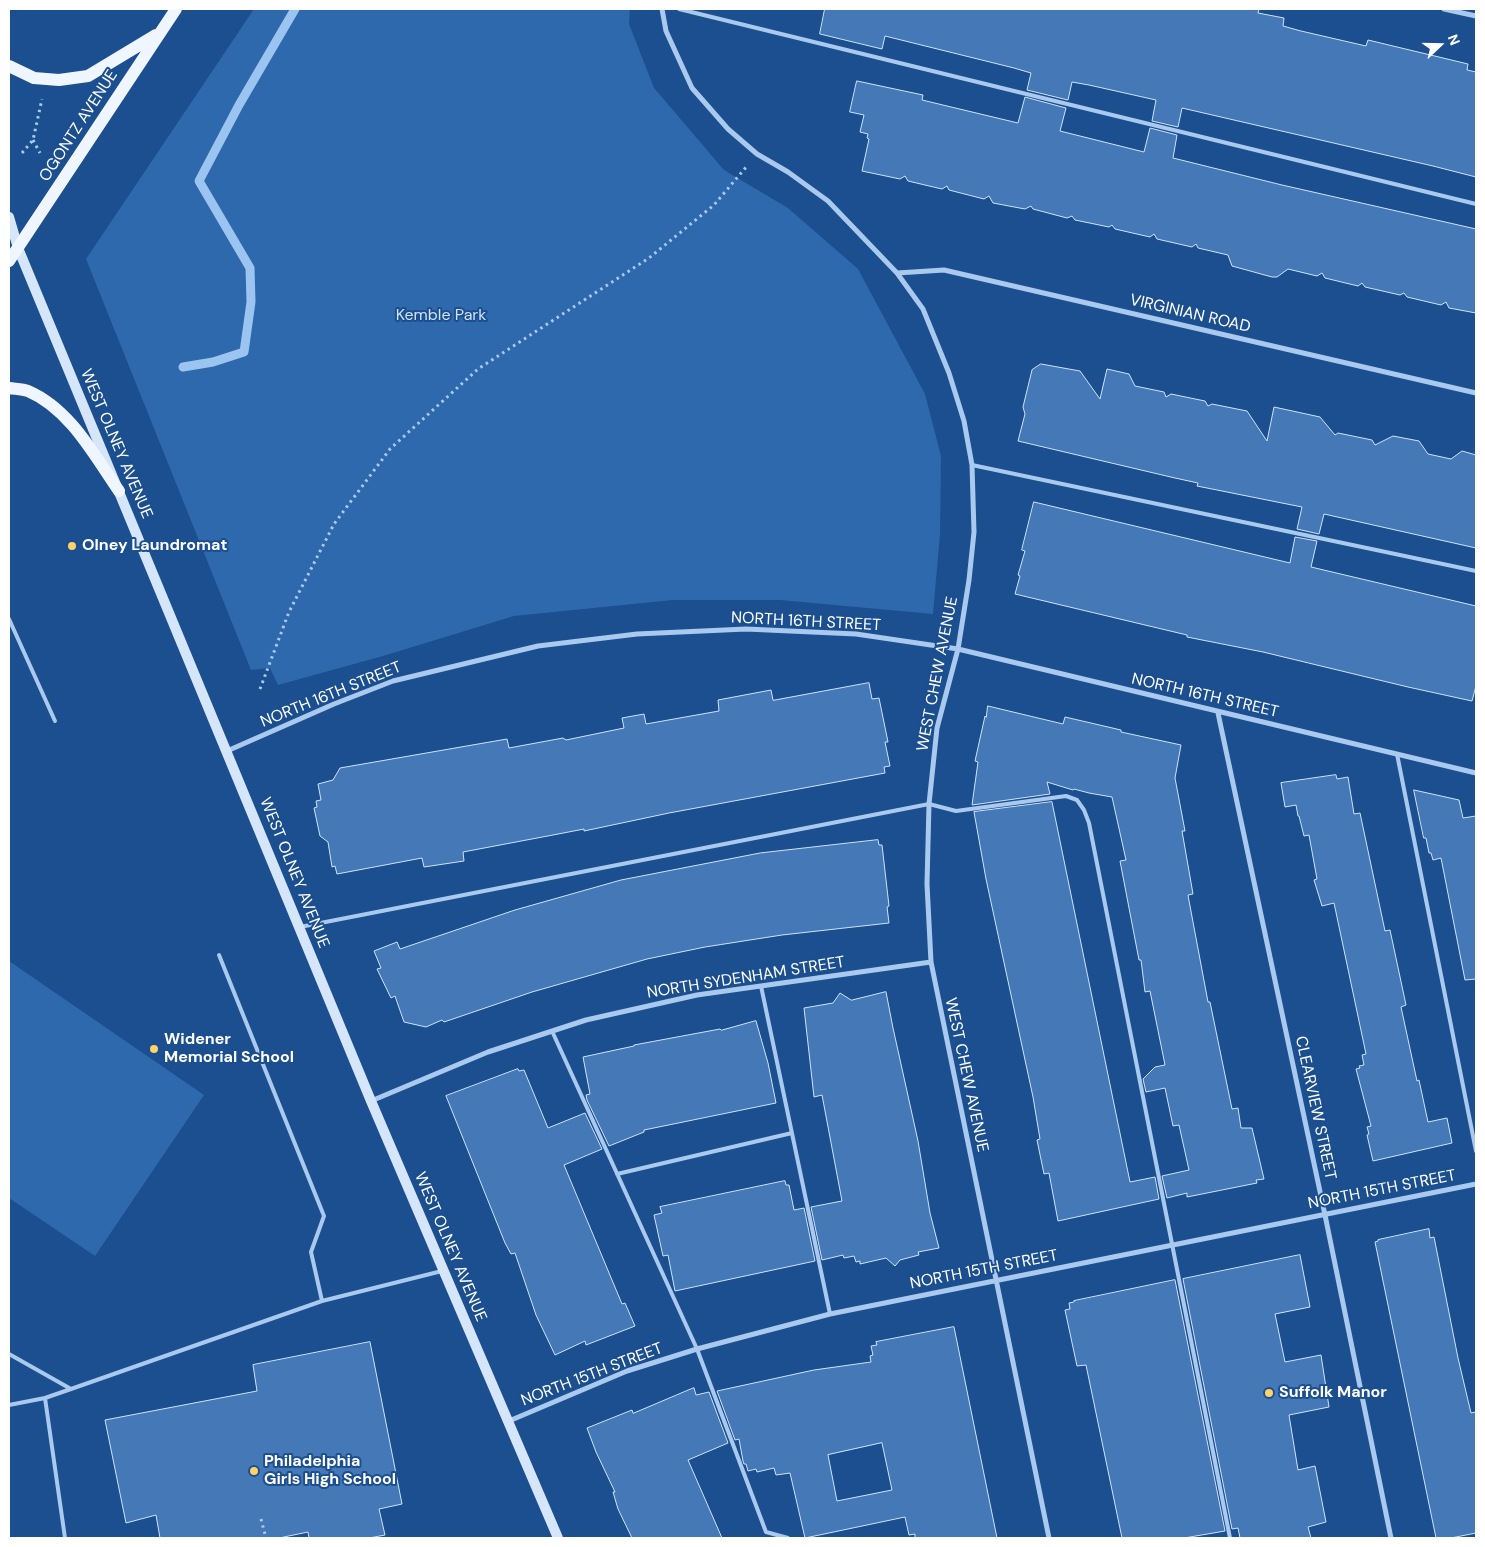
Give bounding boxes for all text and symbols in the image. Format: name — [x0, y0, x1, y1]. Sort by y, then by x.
north arrow — [1415, 20, 1465, 70]
text: N — [1444, 32, 1464, 48]
street label: OGONTZ AVENUE — [36, 67, 122, 185]
street label: VIRGINIAN ROAD — [1128, 291, 1252, 337]
park label: Kemble Park — [396, 306, 486, 326]
street label: WEST OLNEY AVENUE — [76, 366, 156, 522]
place label: Olney Laundromat — [82, 536, 227, 556]
marker: Olney Laundromat — [66, 540, 78, 552]
street label: WEST CHEW AVENUE — [914, 595, 962, 753]
street label: NORTH 16TH STREET — [730, 608, 882, 636]
street label: NORTH 16TH STREET — [258, 658, 404, 732]
street label: NORTH 16TH STREET — [1130, 670, 1280, 722]
street label: WEST OLNEY AVENUE — [255, 795, 333, 951]
street label: NORTH SYDENHAM STREET — [646, 953, 846, 1003]
street label: WEST CHEW AVENUE — [940, 996, 992, 1154]
place label: Widener Memorial School — [164, 1030, 294, 1068]
street label: CLEARVIEW STREET — [1290, 1034, 1340, 1182]
marker: Widener Memorial School — [148, 1043, 160, 1055]
street label: NORTH 15TH STREET — [1306, 1166, 1458, 1214]
street label: WEST OLNEY AVENUE — [410, 1169, 490, 1325]
street label: NORTH 15TH STREET — [908, 1246, 1060, 1294]
street label: NORTH 15TH STREET — [518, 1339, 666, 1411]
place label: Suffolk Manor — [1279, 1383, 1387, 1403]
marker: Suffolk Manor — [1263, 1387, 1275, 1399]
place label: Philadelphia Girls High School — [264, 1452, 396, 1490]
marker: Philadelphia Girls High School — [248, 1465, 260, 1477]

